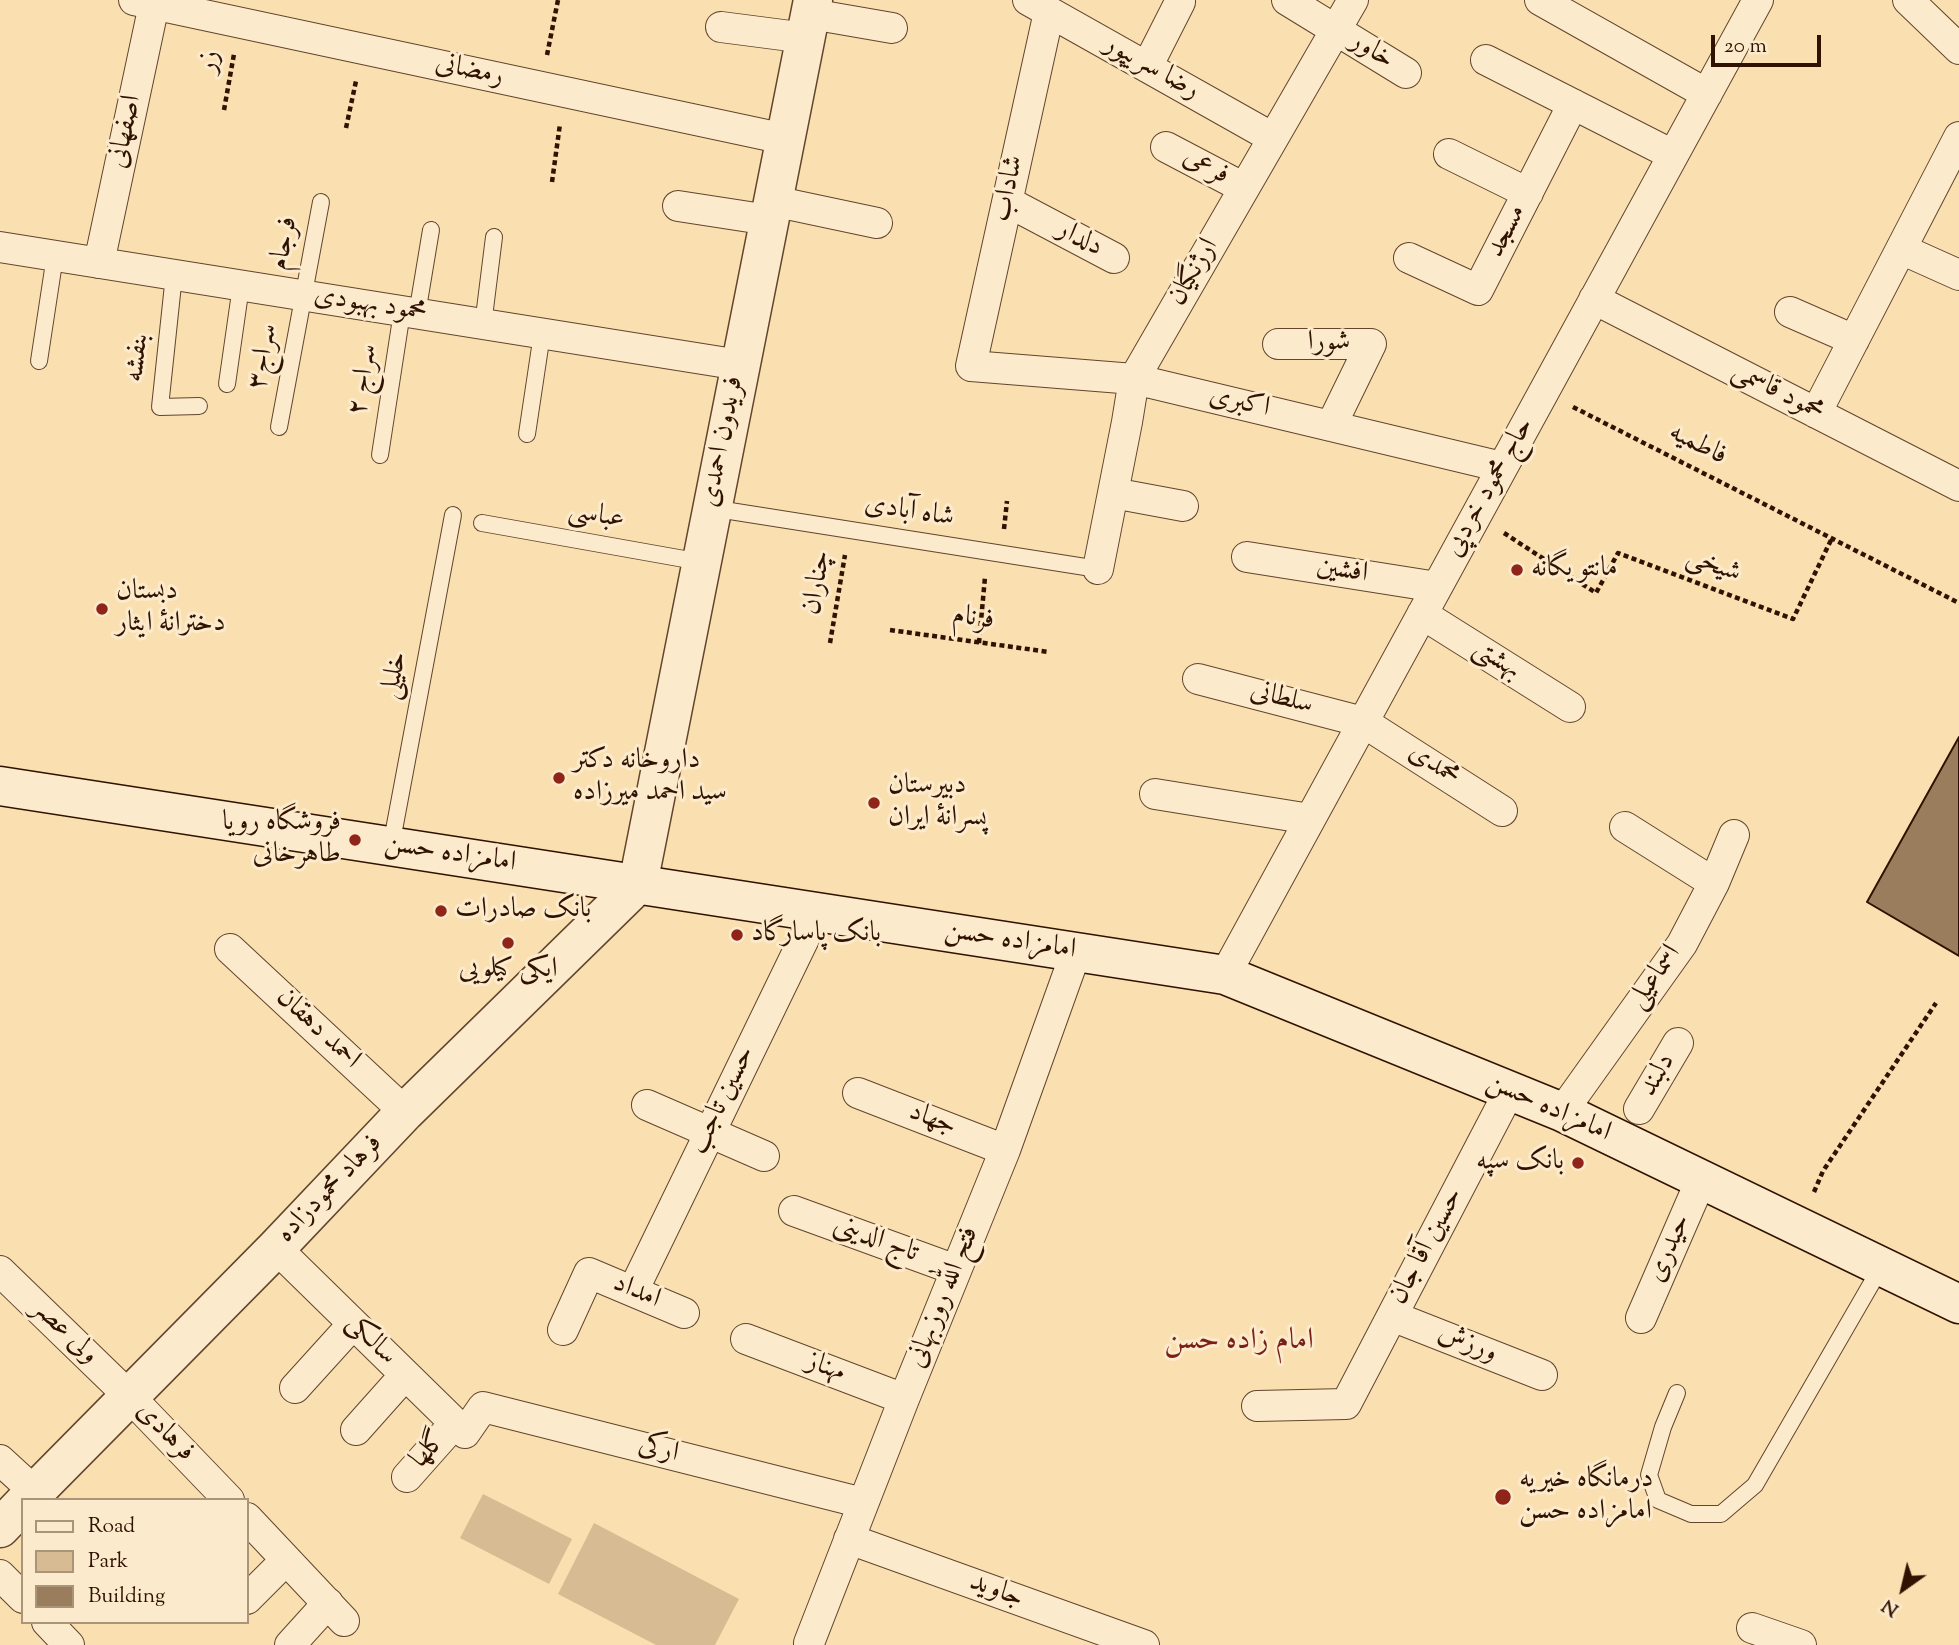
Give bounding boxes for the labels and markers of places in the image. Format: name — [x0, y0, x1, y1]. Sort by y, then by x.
place label: مانتو یگانه — [1531, 553, 1618, 587]
marker: مانتو یگانه — [1509, 562, 1525, 578]
place label: دبستان دخترانهٔ ایثار — [116, 576, 226, 642]
marker: دبستان دخترانهٔ ایثار — [94, 601, 110, 617]
place label: داروخانه دکتر سید احمد میرزاده — [573, 745, 727, 811]
marker: داروخانه دکتر سید احمد میرزاده — [551, 770, 567, 786]
place label: دبیرستان پسرانهٔ ایران — [888, 770, 987, 836]
marker: دبیرستان پسرانهٔ ایران — [866, 795, 882, 811]
place label: فروشگاه رویا طاهرخانی — [222, 807, 341, 873]
marker: فروشگاه رویا طاهرخانی — [347, 832, 363, 848]
place label: بانک صادرات — [455, 894, 591, 928]
marker: بانک صادرات — [433, 903, 449, 919]
place label: بانک پاسارگاد — [751, 918, 881, 952]
marker: بانک پاسارگاد — [729, 927, 745, 943]
marker: ایکی کیلویی — [500, 935, 516, 951]
place label: ایکی کیلویی — [458, 954, 558, 988]
place label: بانک سپه — [1476, 1146, 1564, 1180]
marker: بانک سپه — [1570, 1155, 1586, 1171]
place label: درمانگاه خیریه امامزاده حسن — [1519, 1464, 1653, 1530]
marker: درمانگاه خیریه امامزاده حسن — [1493, 1487, 1513, 1507]

